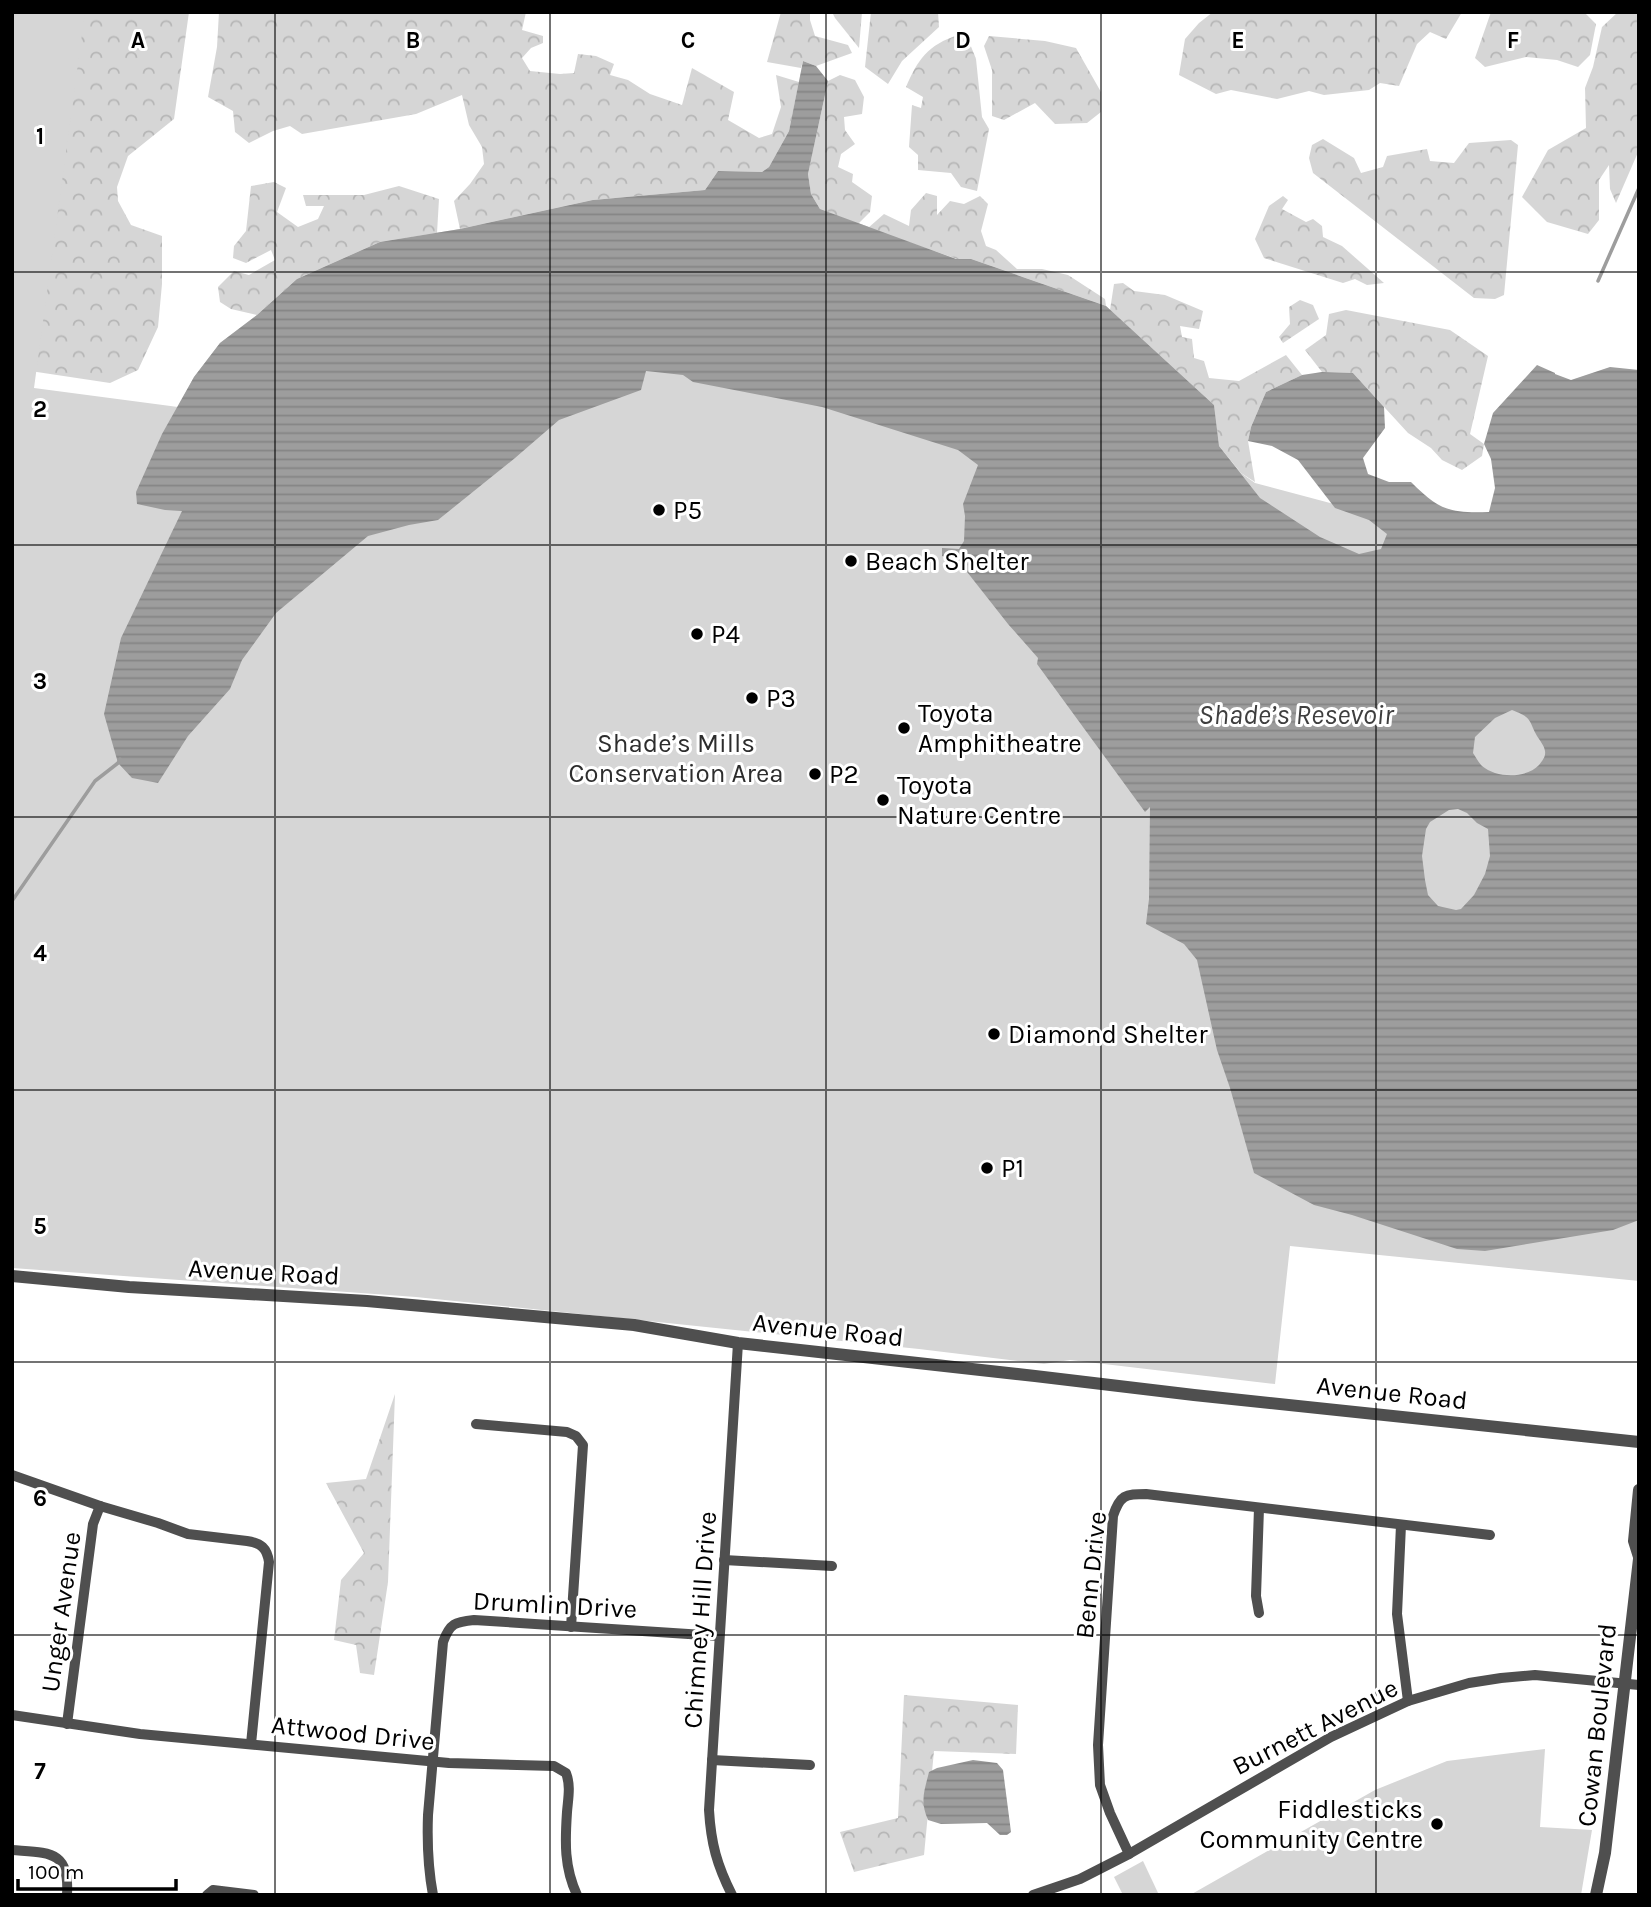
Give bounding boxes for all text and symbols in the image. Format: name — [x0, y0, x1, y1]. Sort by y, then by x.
text: A — [131, 27, 145, 54]
text: B — [406, 27, 420, 54]
text: C — [681, 27, 695, 54]
text: D — [955, 27, 971, 54]
text: E — [1231, 27, 1245, 54]
text: F — [1507, 27, 1519, 54]
text: 1 — [36, 123, 44, 150]
text: 2 — [33, 396, 47, 423]
place label: P5 — [673, 495, 702, 526]
marker: P5 — [651, 502, 667, 518]
place label: Beach Shelter — [865, 546, 1029, 577]
marker: Beach Shelter — [843, 553, 859, 569]
place label: P4 — [711, 619, 740, 650]
marker: P4 — [689, 626, 705, 642]
text: 3 — [33, 668, 47, 695]
place label: P3 — [766, 683, 796, 714]
marker: P3 — [744, 690, 760, 706]
place label: Toyota Amphitheatre — [918, 698, 1082, 759]
water label: Shade’s Resevoir — [1198, 698, 1395, 731]
marker: Toyota Amphitheatre — [896, 720, 912, 736]
park label: Shade’s Mills Conservation Area — [568, 728, 784, 789]
place label: P2 — [829, 759, 858, 790]
marker: P2 — [807, 766, 823, 782]
place label: Toyota Nature Centre — [897, 770, 1061, 831]
marker: Toyota Nature Centre — [875, 792, 891, 808]
text: 4 — [33, 940, 47, 967]
place label: Diamond Shelter — [1008, 1019, 1208, 1050]
marker: Diamond Shelter — [986, 1026, 1002, 1042]
place label: P1 — [1001, 1153, 1024, 1184]
marker: P1 — [979, 1160, 995, 1176]
text: 5 — [33, 1213, 47, 1240]
street label: Avenue Road — [187, 1253, 341, 1291]
street label: Avenue Road — [751, 1307, 905, 1353]
street label: Avenue Road — [1315, 1370, 1469, 1416]
text: 6 — [33, 1485, 47, 1512]
street label: Chimney Hill Drive — [677, 1510, 723, 1730]
street label: Benn Drive — [1069, 1510, 1113, 1640]
street label: Unger Avenue — [34, 1530, 88, 1694]
street label: Drumlin Drive — [472, 1585, 638, 1625]
street label: Cowan Boulevard — [1571, 1622, 1623, 1828]
street label: Burnett Avenue — [1227, 1672, 1403, 1782]
street label: Attwood Drive — [270, 1709, 436, 1757]
text: 7 — [34, 1758, 46, 1785]
place label: Fiddlesticks Community Centre — [1199, 1794, 1423, 1855]
marker: Fiddlesticks Community Centre — [1429, 1816, 1445, 1832]
scale bar — [18, 1848, 175, 1892]
text: 100 m — [28, 1860, 85, 1884]

